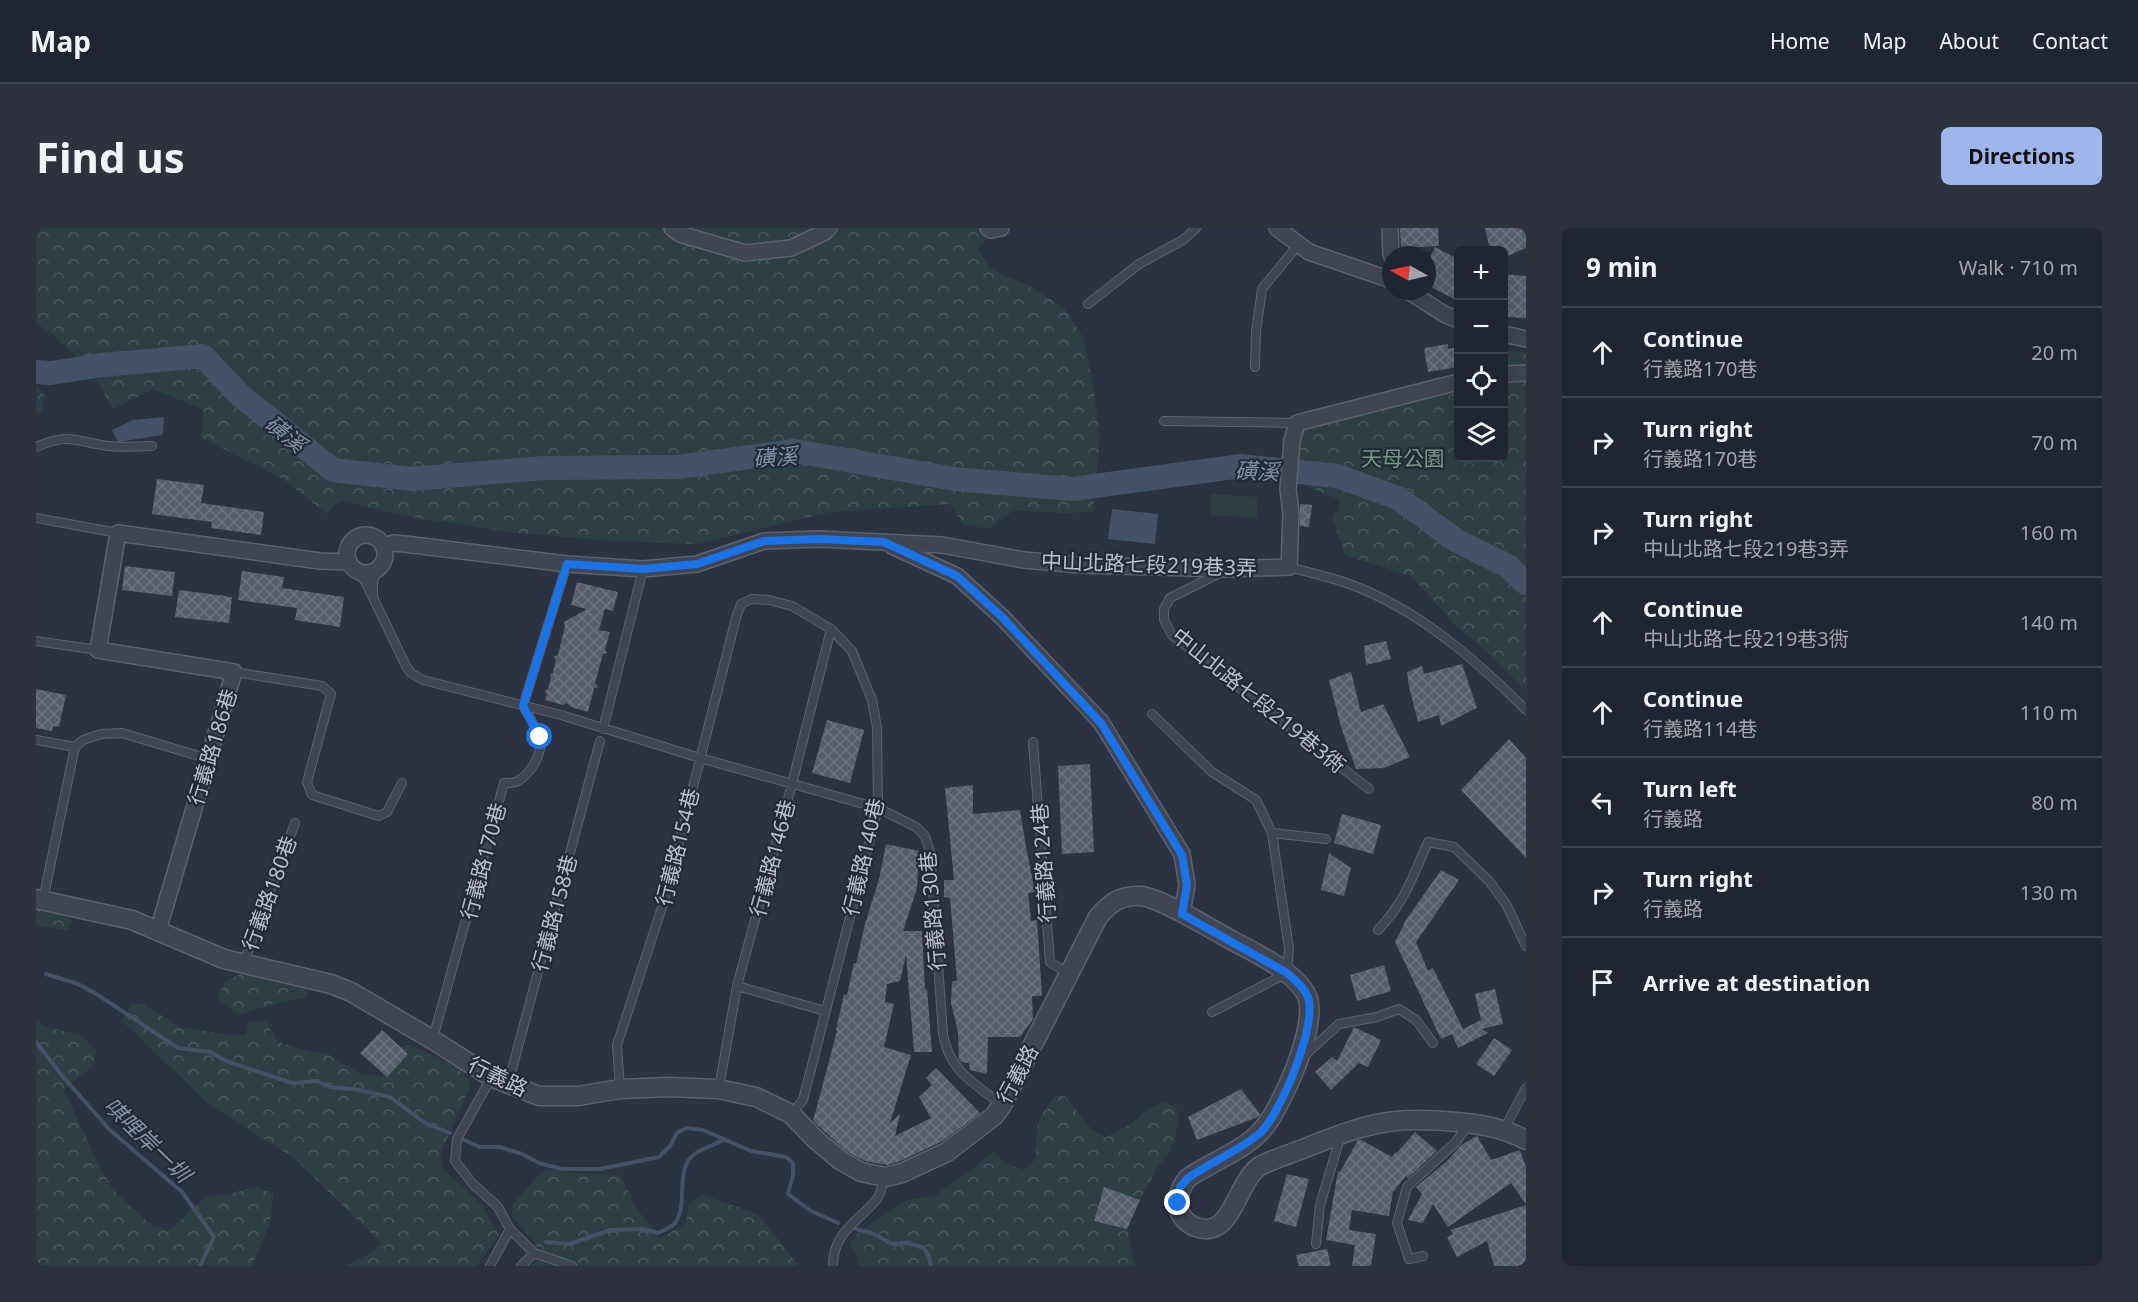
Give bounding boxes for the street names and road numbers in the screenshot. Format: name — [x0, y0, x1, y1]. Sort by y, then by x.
street label: 中山北路七段219巷3弄 — [1041, 546, 1257, 582]
street label: 中山北路七段219巷3衖 — [1166, 621, 1352, 779]
street label: 行義路186巷 — [181, 686, 243, 808]
street label: 行義路154巷 — [649, 785, 705, 909]
street label: 行義路140巷 — [836, 795, 890, 919]
street label: 行義路146巷 — [743, 796, 801, 920]
street label: 行義路170巷 — [454, 799, 512, 923]
street label: 行義路124巷 — [1025, 802, 1061, 924]
street label: 行義路180巷 — [235, 832, 303, 954]
street label: 行義路130巷 — [913, 850, 951, 972]
street label: 行義路158巷 — [525, 851, 583, 975]
street label: 行義路 — [990, 1040, 1044, 1108]
street label: 行義路 — [464, 1050, 532, 1102]

